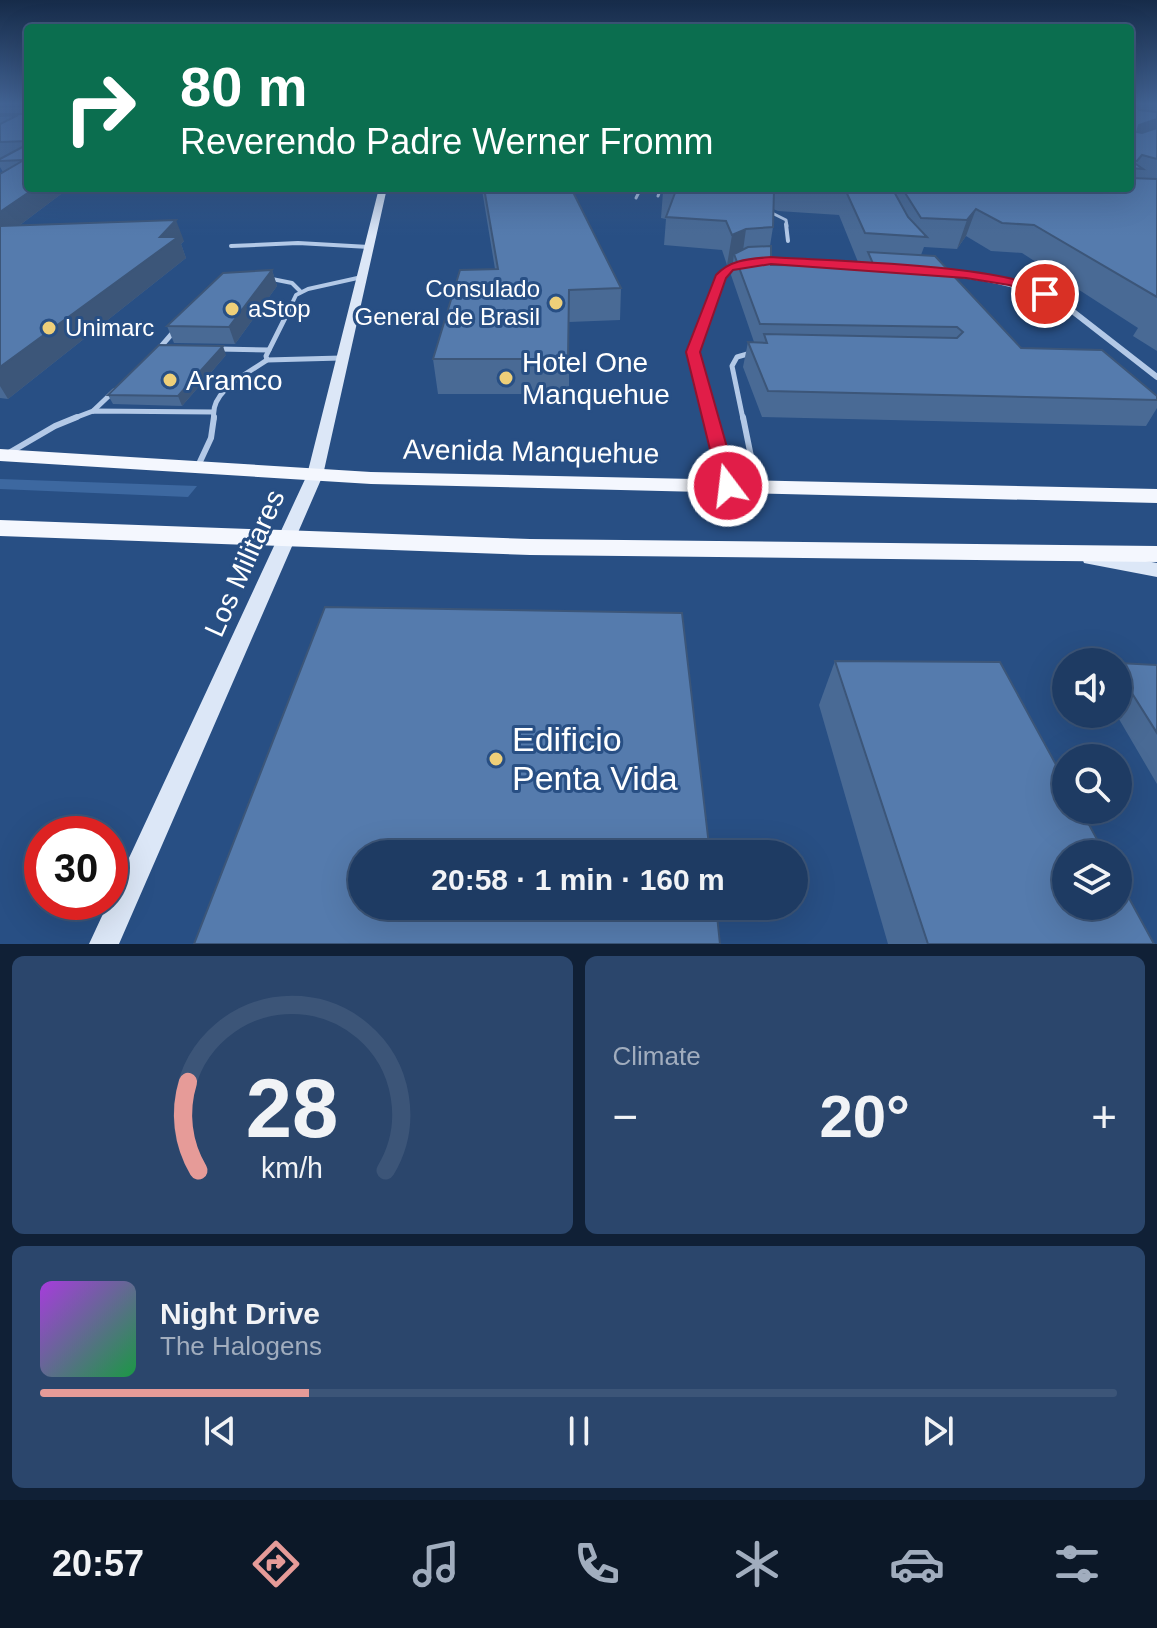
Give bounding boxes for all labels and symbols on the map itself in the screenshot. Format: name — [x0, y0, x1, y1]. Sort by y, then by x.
pin — [1011, 260, 1079, 328]
place label: Consulado General de Brasil — [355, 275, 540, 330]
marker: Consulado General de Brasil — [547, 294, 565, 312]
place label: aStop — [248, 295, 311, 322]
marker: aStop — [223, 300, 241, 318]
place label: Unimarc — [65, 314, 154, 341]
marker: Unimarc — [40, 319, 58, 337]
place label: Hotel One Manquehue — [522, 347, 670, 410]
place label: Aramco — [186, 365, 282, 396]
marker: Hotel One Manquehue — [497, 369, 515, 387]
marker: Aramco — [161, 371, 179, 389]
street label: Avenida Manquehue — [403, 434, 659, 469]
position arrow — [686, 444, 770, 528]
street label: Los Militares — [198, 485, 291, 641]
place label: Edificio Penta Vida — [512, 720, 678, 797]
marker: Edificio Penta Vida — [487, 750, 505, 768]
speed limit sign: 30 — [24, 816, 128, 920]

